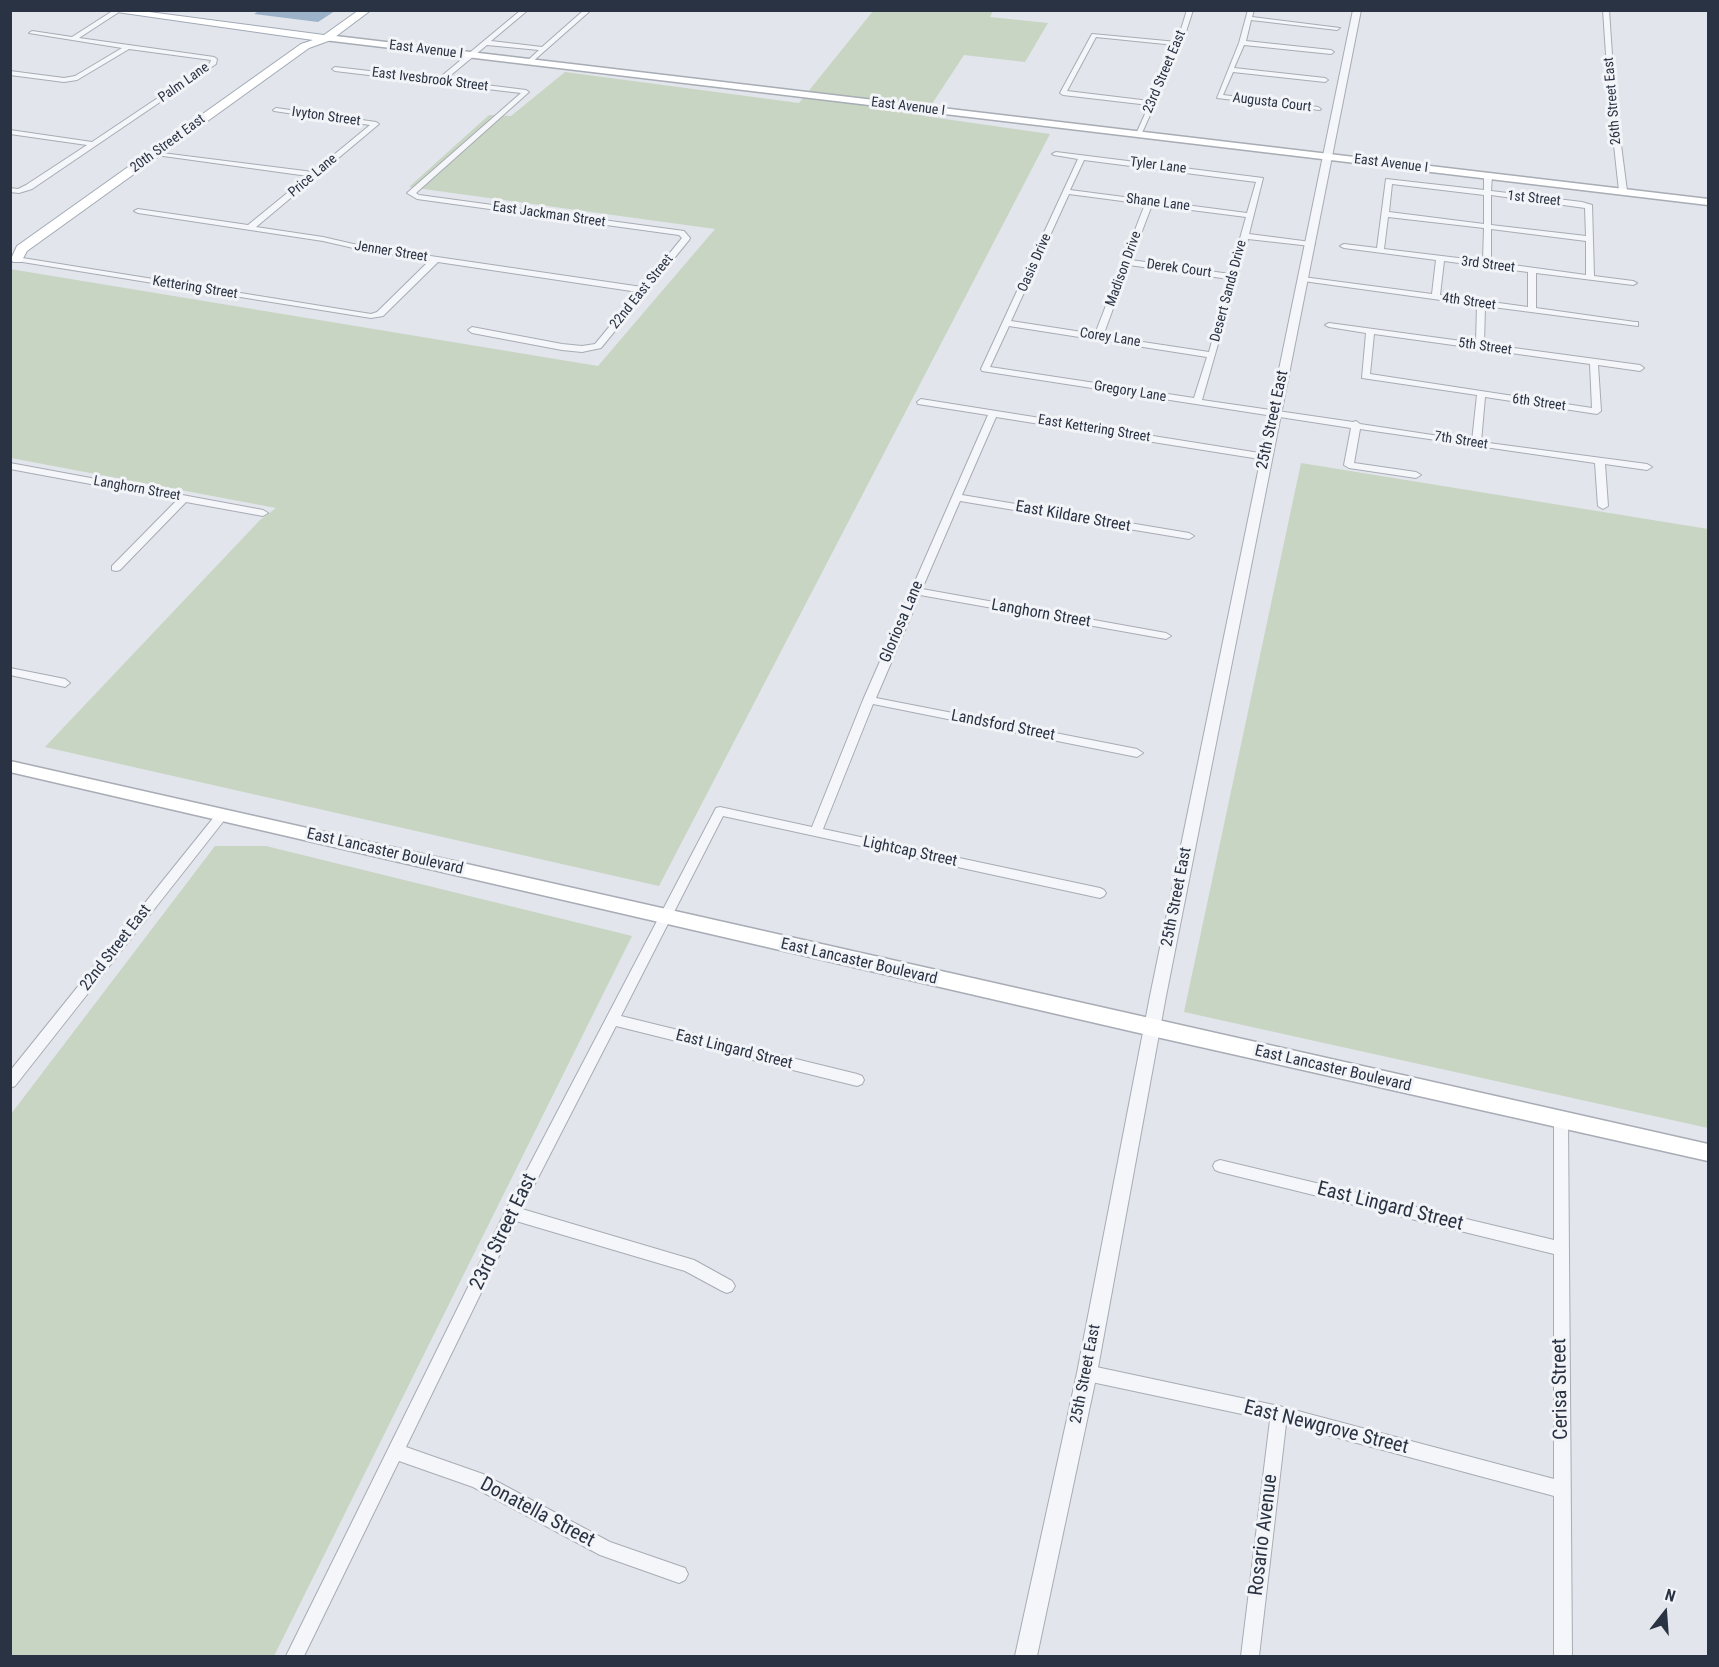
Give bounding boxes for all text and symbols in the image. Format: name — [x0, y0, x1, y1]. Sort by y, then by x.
street label: 23rd Street East — [1140, 28, 1190, 116]
street label: East Avenue I — [388, 37, 464, 63]
street label: 26th Street East — [1601, 56, 1625, 146]
street label: Palm Lane — [155, 59, 213, 107]
street label: East Ivesbrook Street — [371, 65, 489, 95]
street label: Augusta Court — [1232, 90, 1312, 116]
street label: East Avenue I — [870, 94, 946, 120]
street label: Ivyton Street — [291, 104, 361, 130]
street label: 20th Street East — [127, 111, 209, 177]
street label: Price Lane — [285, 151, 341, 201]
street label: East Avenue I — [1353, 151, 1429, 177]
street label: Tyler Lane — [1129, 154, 1187, 178]
street label: 1st Street — [1507, 188, 1561, 210]
street label: Shane Lane — [1125, 191, 1191, 215]
street label: East Jackman Street — [492, 199, 606, 231]
street label: Madison Drive — [1103, 229, 1145, 309]
street label: Oasis Drive — [1015, 231, 1055, 295]
street label: Jenner Street — [353, 238, 429, 266]
street label: Desert Sands Drive — [1207, 238, 1251, 344]
street label: 22nd East Street — [607, 251, 677, 333]
street label: 3rd Street — [1460, 253, 1516, 277]
street label: Derek Court — [1146, 256, 1212, 282]
street label: Kettering Street — [151, 273, 239, 303]
street label: 4th Street — [1441, 290, 1497, 314]
street label: Corey Lane — [1078, 325, 1142, 351]
street label: 5th Street — [1457, 335, 1513, 359]
street label: 25th Street East — [1253, 369, 1293, 471]
street label: Gregory Lane — [1093, 378, 1167, 406]
street label: 6th Street — [1511, 391, 1567, 415]
street label: East Kettering Street — [1037, 412, 1151, 446]
street label: 7th Street — [1433, 428, 1489, 454]
street label: Langhorn Street — [92, 473, 182, 505]
street label: East Kildare Street — [1014, 497, 1132, 537]
street label: Gloriosa Lane — [876, 578, 928, 666]
street label: Langhorn Street — [990, 596, 1092, 632]
street label: Landsford Street — [950, 707, 1056, 745]
street label: East Lancaster Boulevard — [305, 825, 465, 879]
street label: Lightcap Street — [861, 833, 959, 871]
street label: 25th Street East — [1158, 846, 1196, 948]
street label: 22nd Street East — [76, 901, 156, 995]
street label: East Lancaster Boulevard — [779, 935, 939, 989]
street label: East Lingard Street — [674, 1026, 794, 1074]
street label: East Lancaster Boulevard — [1253, 1042, 1413, 1096]
street label: 23rd Street East — [466, 1170, 542, 1294]
street label: East Lingard Street — [1314, 1177, 1466, 1237]
street label: 25th Street East — [1067, 1323, 1105, 1425]
street label: Cerisa Street — [1548, 1338, 1574, 1440]
street label: East Newgrove Street — [1241, 1396, 1411, 1460]
street label: Donatella Street — [476, 1473, 598, 1553]
street label: Rosario Avenue — [1245, 1473, 1283, 1597]
north arrow — [1635, 1583, 1695, 1643]
text: N — [1663, 1585, 1678, 1606]

